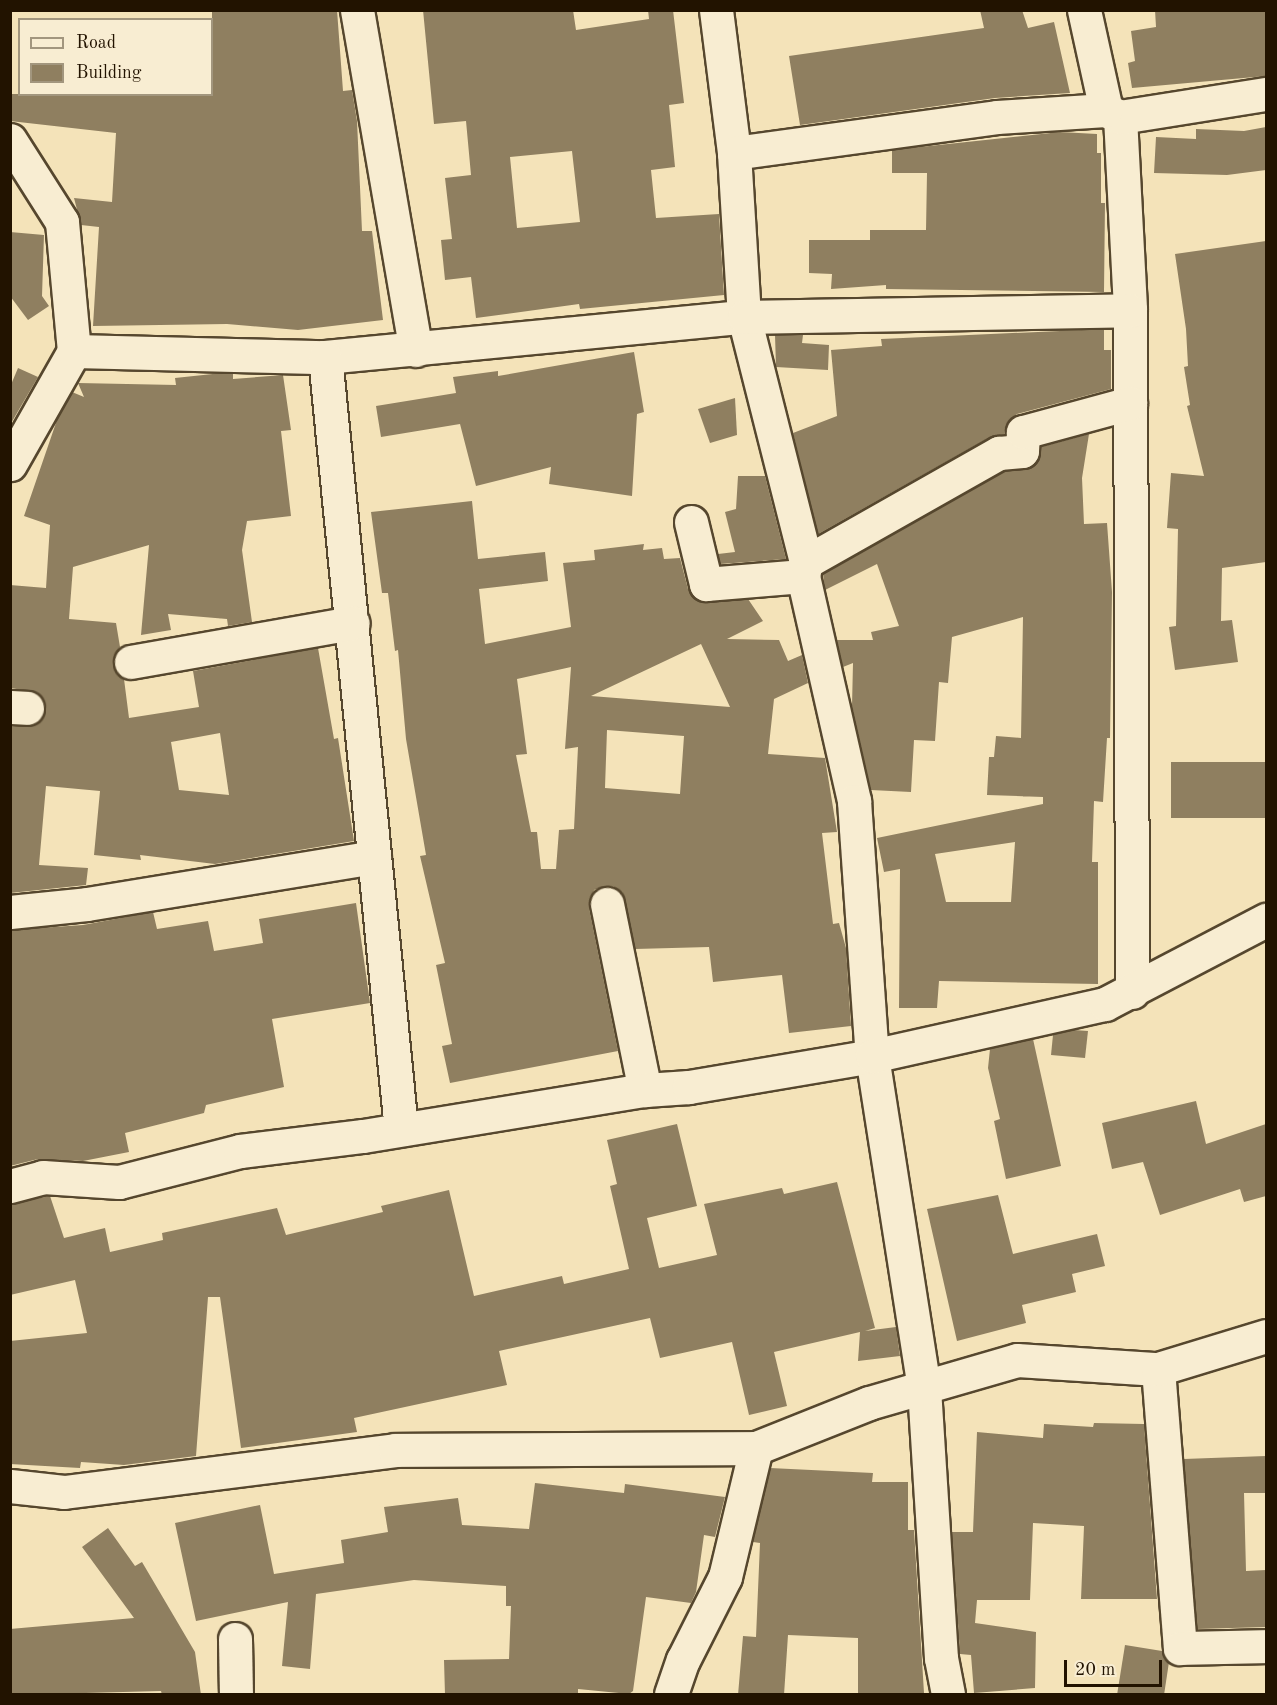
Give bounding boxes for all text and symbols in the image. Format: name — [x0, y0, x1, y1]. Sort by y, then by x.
legend — [18, 18, 213, 96]
text: Road — [76, 34, 116, 52]
text: Building — [76, 64, 141, 82]
scale bar — [1067, 1648, 1164, 1686]
text: 20 m — [1075, 1661, 1115, 1679]

